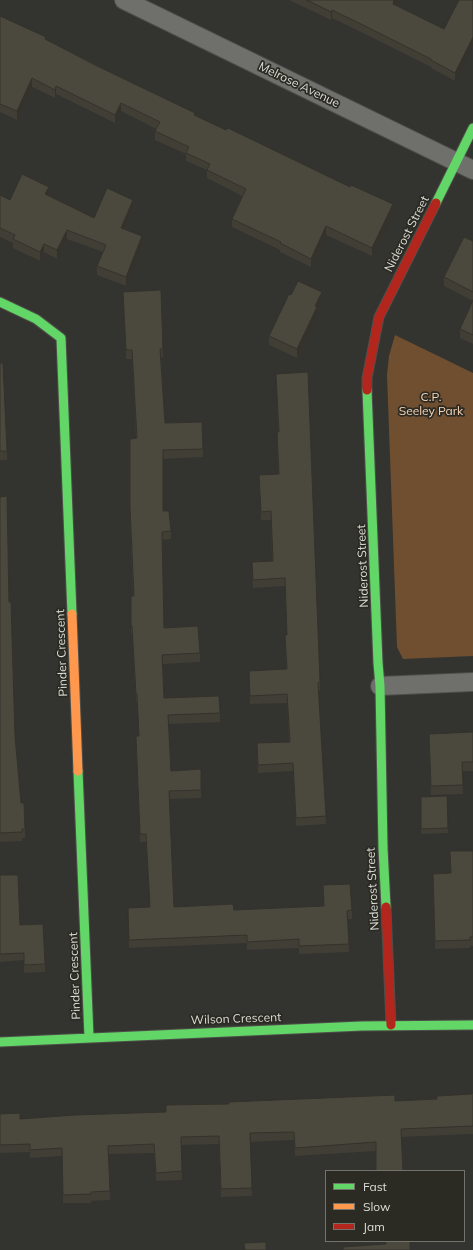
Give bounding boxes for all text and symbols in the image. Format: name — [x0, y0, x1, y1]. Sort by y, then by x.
street label: Melrose Avenue — [256, 59, 342, 111]
street label: Niderost Street — [382, 194, 432, 274]
park label: C.P. Seeley Park — [399, 390, 463, 418]
street label: Niderost Street — [354, 524, 372, 608]
street label: Pinder Crescent — [53, 609, 71, 697]
street label: Niderost Street — [364, 847, 382, 931]
street label: Pinder Crescent — [66, 932, 84, 1020]
street label: Wilson Crescent — [190, 1010, 282, 1028]
legend — [325, 1170, 465, 1242]
text: Fast — [363, 1179, 387, 1194]
text: Slow — [363, 1199, 391, 1214]
text: Jam — [363, 1219, 385, 1234]

